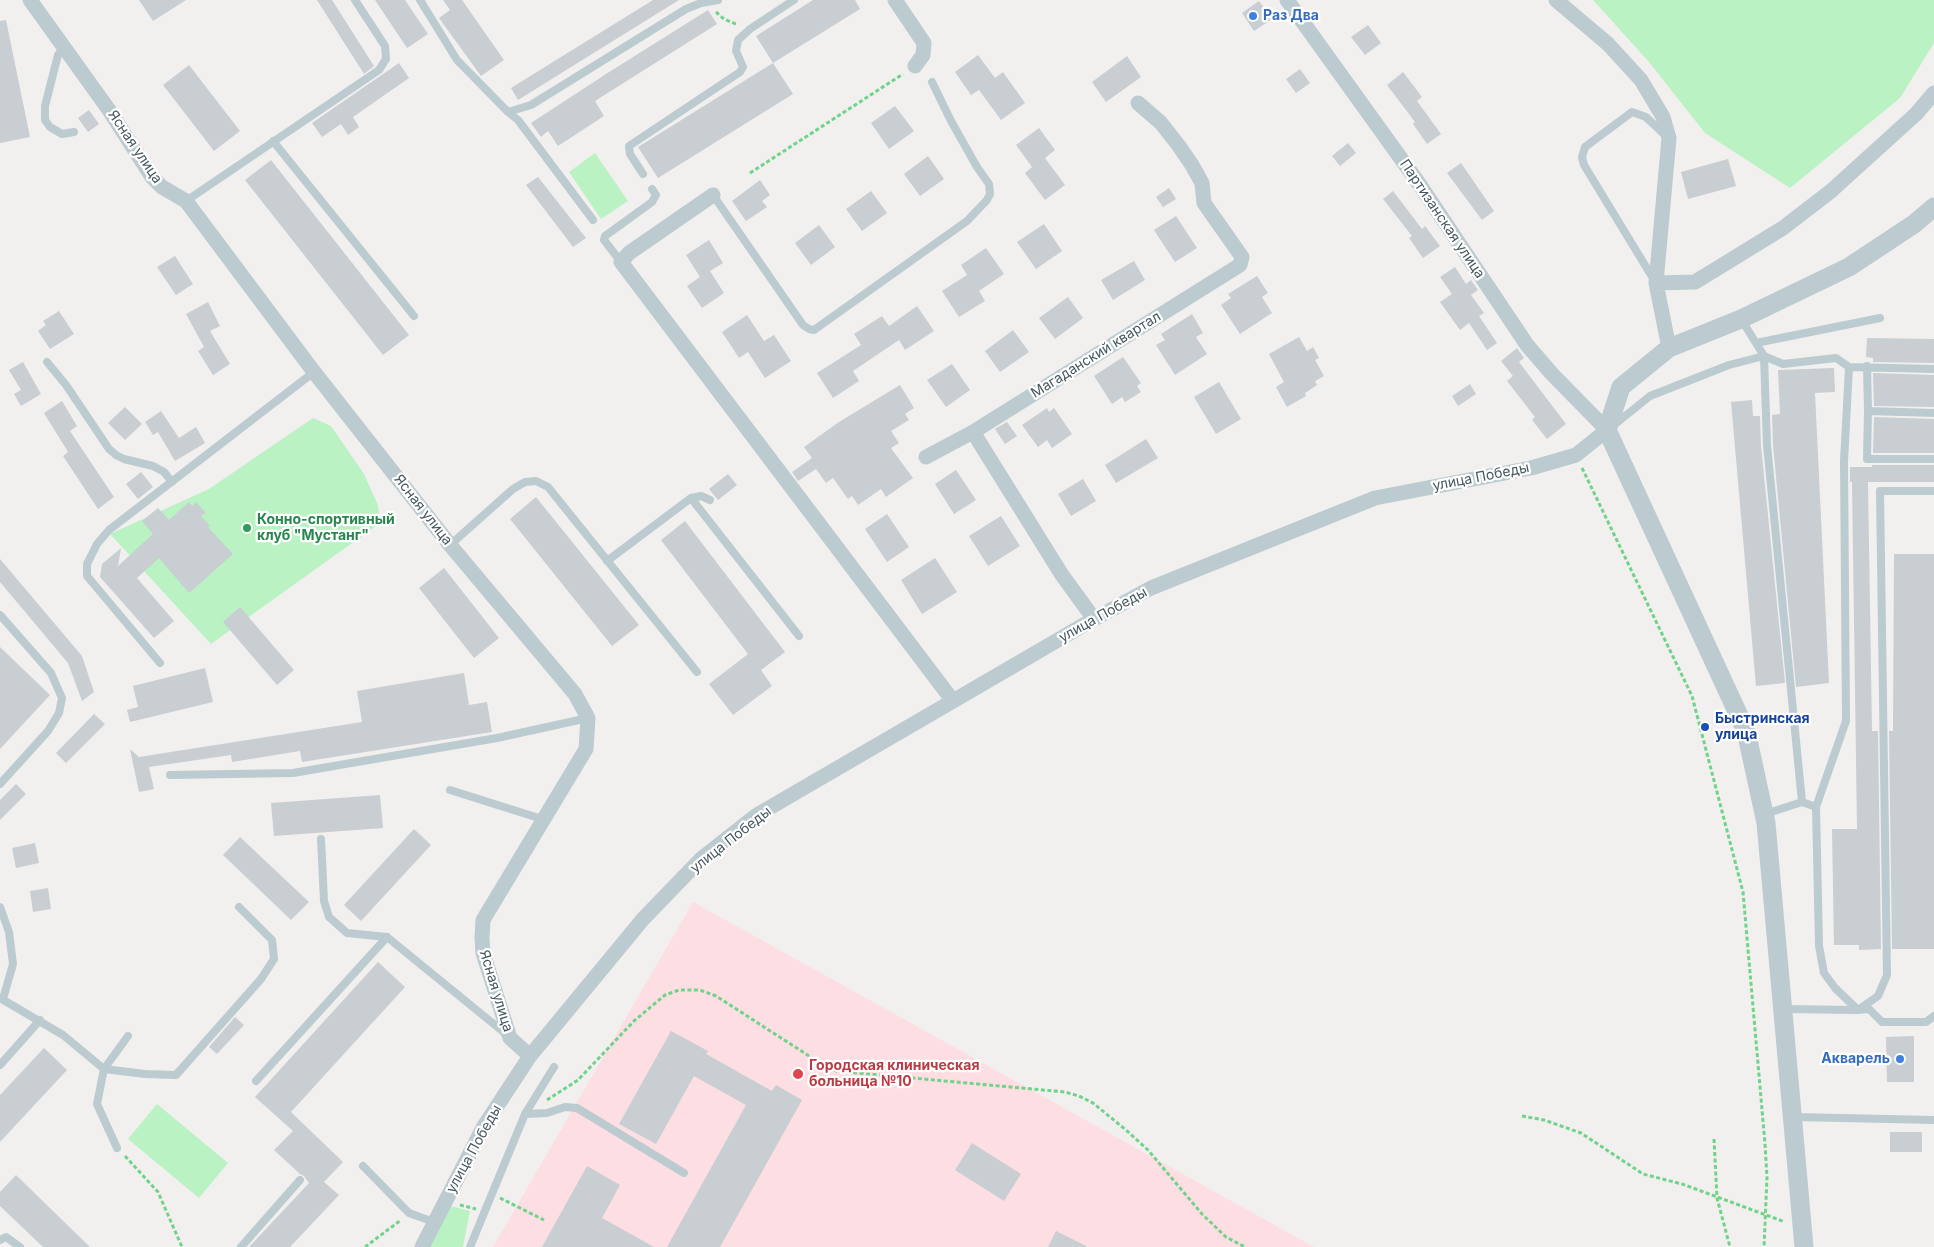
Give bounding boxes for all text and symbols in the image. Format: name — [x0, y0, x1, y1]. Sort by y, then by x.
place label: Раз Два — [1263, 8, 1319, 24]
marker: Раз Два — [1247, 10, 1259, 22]
street label: Ясная улица — [104, 107, 166, 187]
street label: Партизанская улица — [1396, 156, 1488, 282]
street label: Магаданский квартал — [1028, 308, 1164, 402]
street label: улица Победы — [1431, 459, 1531, 495]
street label: Ясная улица — [390, 471, 456, 549]
place label: Конно-спортивный клуб "Мустанг" — [257, 512, 395, 544]
marker: Конно-спортивный клуб "Мустанг" — [241, 522, 253, 534]
street label: улица Победы — [1056, 584, 1150, 646]
place label: Быстринская улица — [1715, 711, 1810, 744]
marker: Быстринская улица — [1699, 721, 1711, 733]
street label: улица Победы — [687, 803, 775, 877]
street label: Ясная улица — [476, 948, 516, 1034]
place label: Акварель — [1821, 1051, 1890, 1067]
marker: Акварель — [1894, 1053, 1906, 1065]
place label: Городская клиническая больница №10 — [809, 1058, 979, 1090]
marker: Городская клиническая больница №10 — [791, 1067, 805, 1081]
street label: улица Победы — [443, 1102, 505, 1196]

